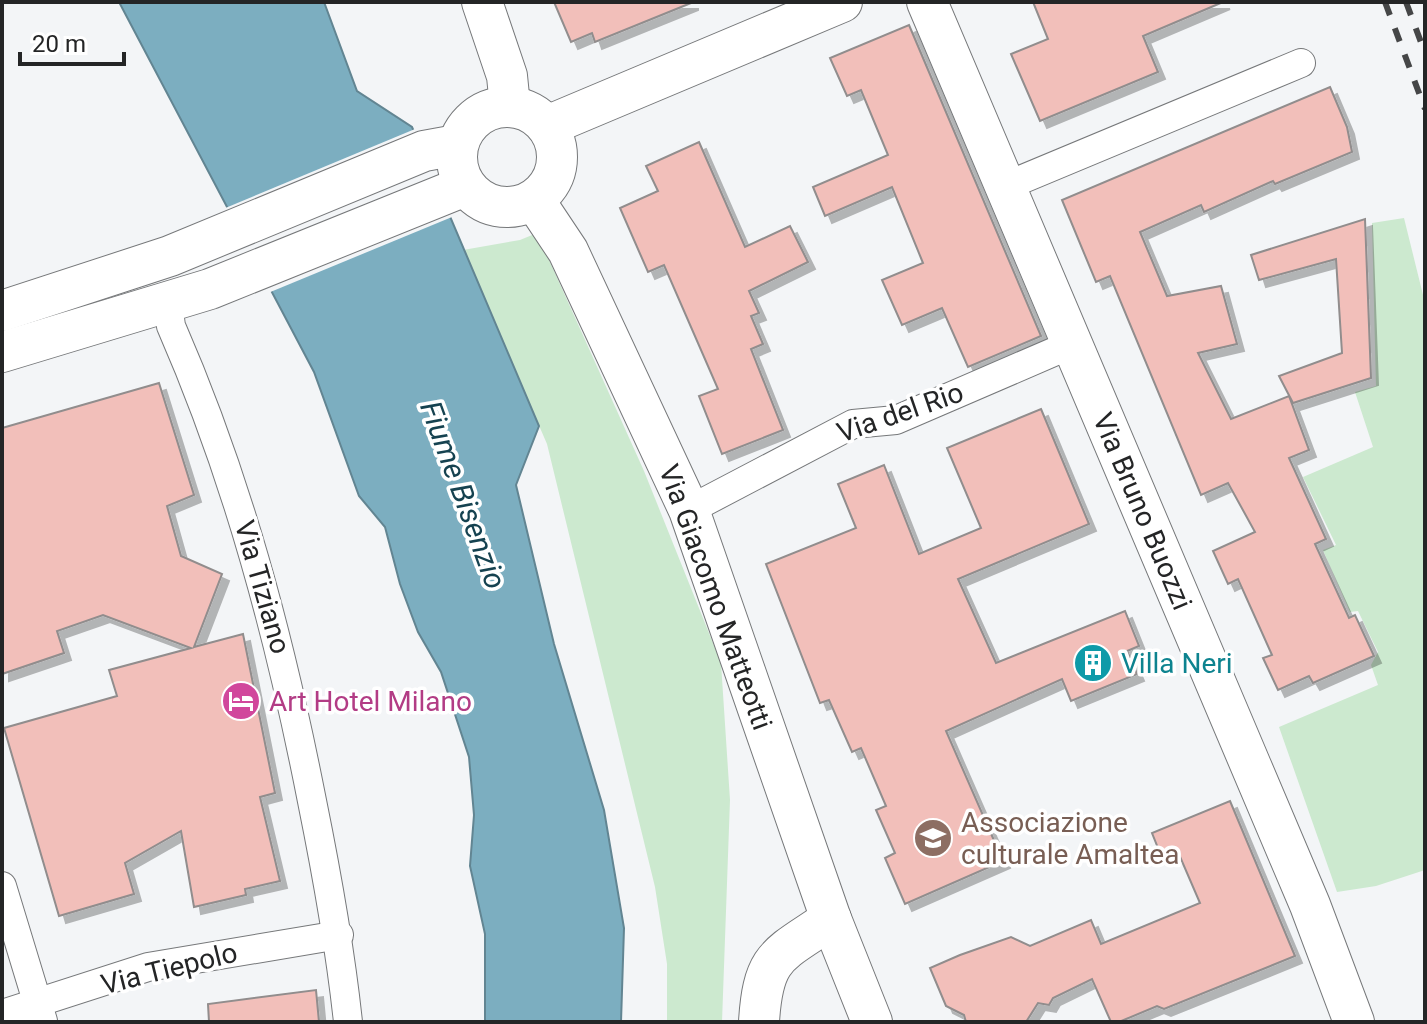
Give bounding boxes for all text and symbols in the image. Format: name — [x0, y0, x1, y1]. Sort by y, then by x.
scale bar — [20, 16, 124, 66]
text: 20 m — [32, 30, 86, 58]
street label: Via del Rio — [833, 376, 968, 449]
water label: Fiume Bisenzio — [413, 396, 514, 594]
street label: Via Bruno Buozzi — [1086, 408, 1199, 615]
street label: Via Giacomo Matteotti — [652, 460, 779, 734]
street label: Via Tiziano — [228, 517, 297, 658]
building icon: Villa Neri — [1072, 642, 1114, 684]
place label: Villa Neri — [1121, 647, 1233, 680]
hotel icon: Art Hotel Milano — [220, 680, 262, 722]
place label: Art Hotel Milano — [269, 685, 472, 718]
place label: Associazione culturale Amaltea — [961, 806, 1179, 871]
school or university icon: Associazione culturale Amaltea — [912, 817, 954, 859]
street label: Via Tiepolo — [98, 936, 241, 1001]

